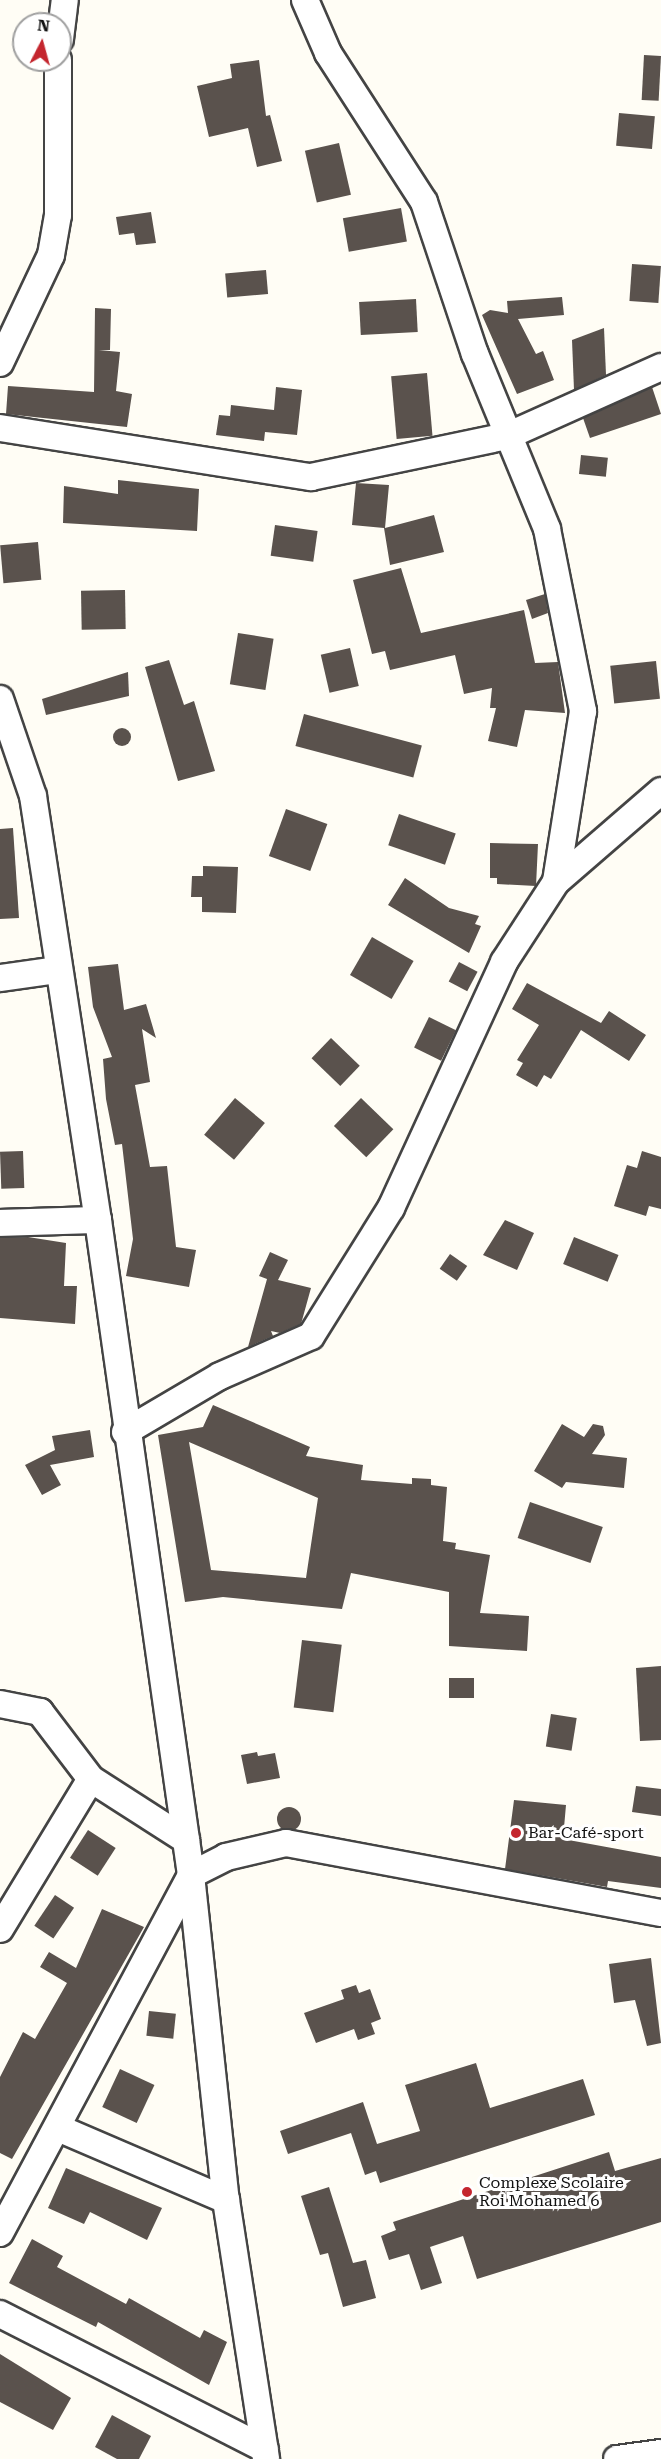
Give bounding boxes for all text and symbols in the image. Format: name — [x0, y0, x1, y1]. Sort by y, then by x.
north arrow — [12, 12, 72, 72]
text: N — [37, 15, 51, 36]
place label: Bar-Café-sport — [528, 1823, 644, 1843]
marker: Bar-Café-sport — [509, 1826, 523, 1840]
place label: Complexe Scolaire Roi Mohamed 6 — [479, 2173, 624, 2211]
marker: Complexe Scolaire Roi Mohamed 6 — [460, 2185, 474, 2199]

